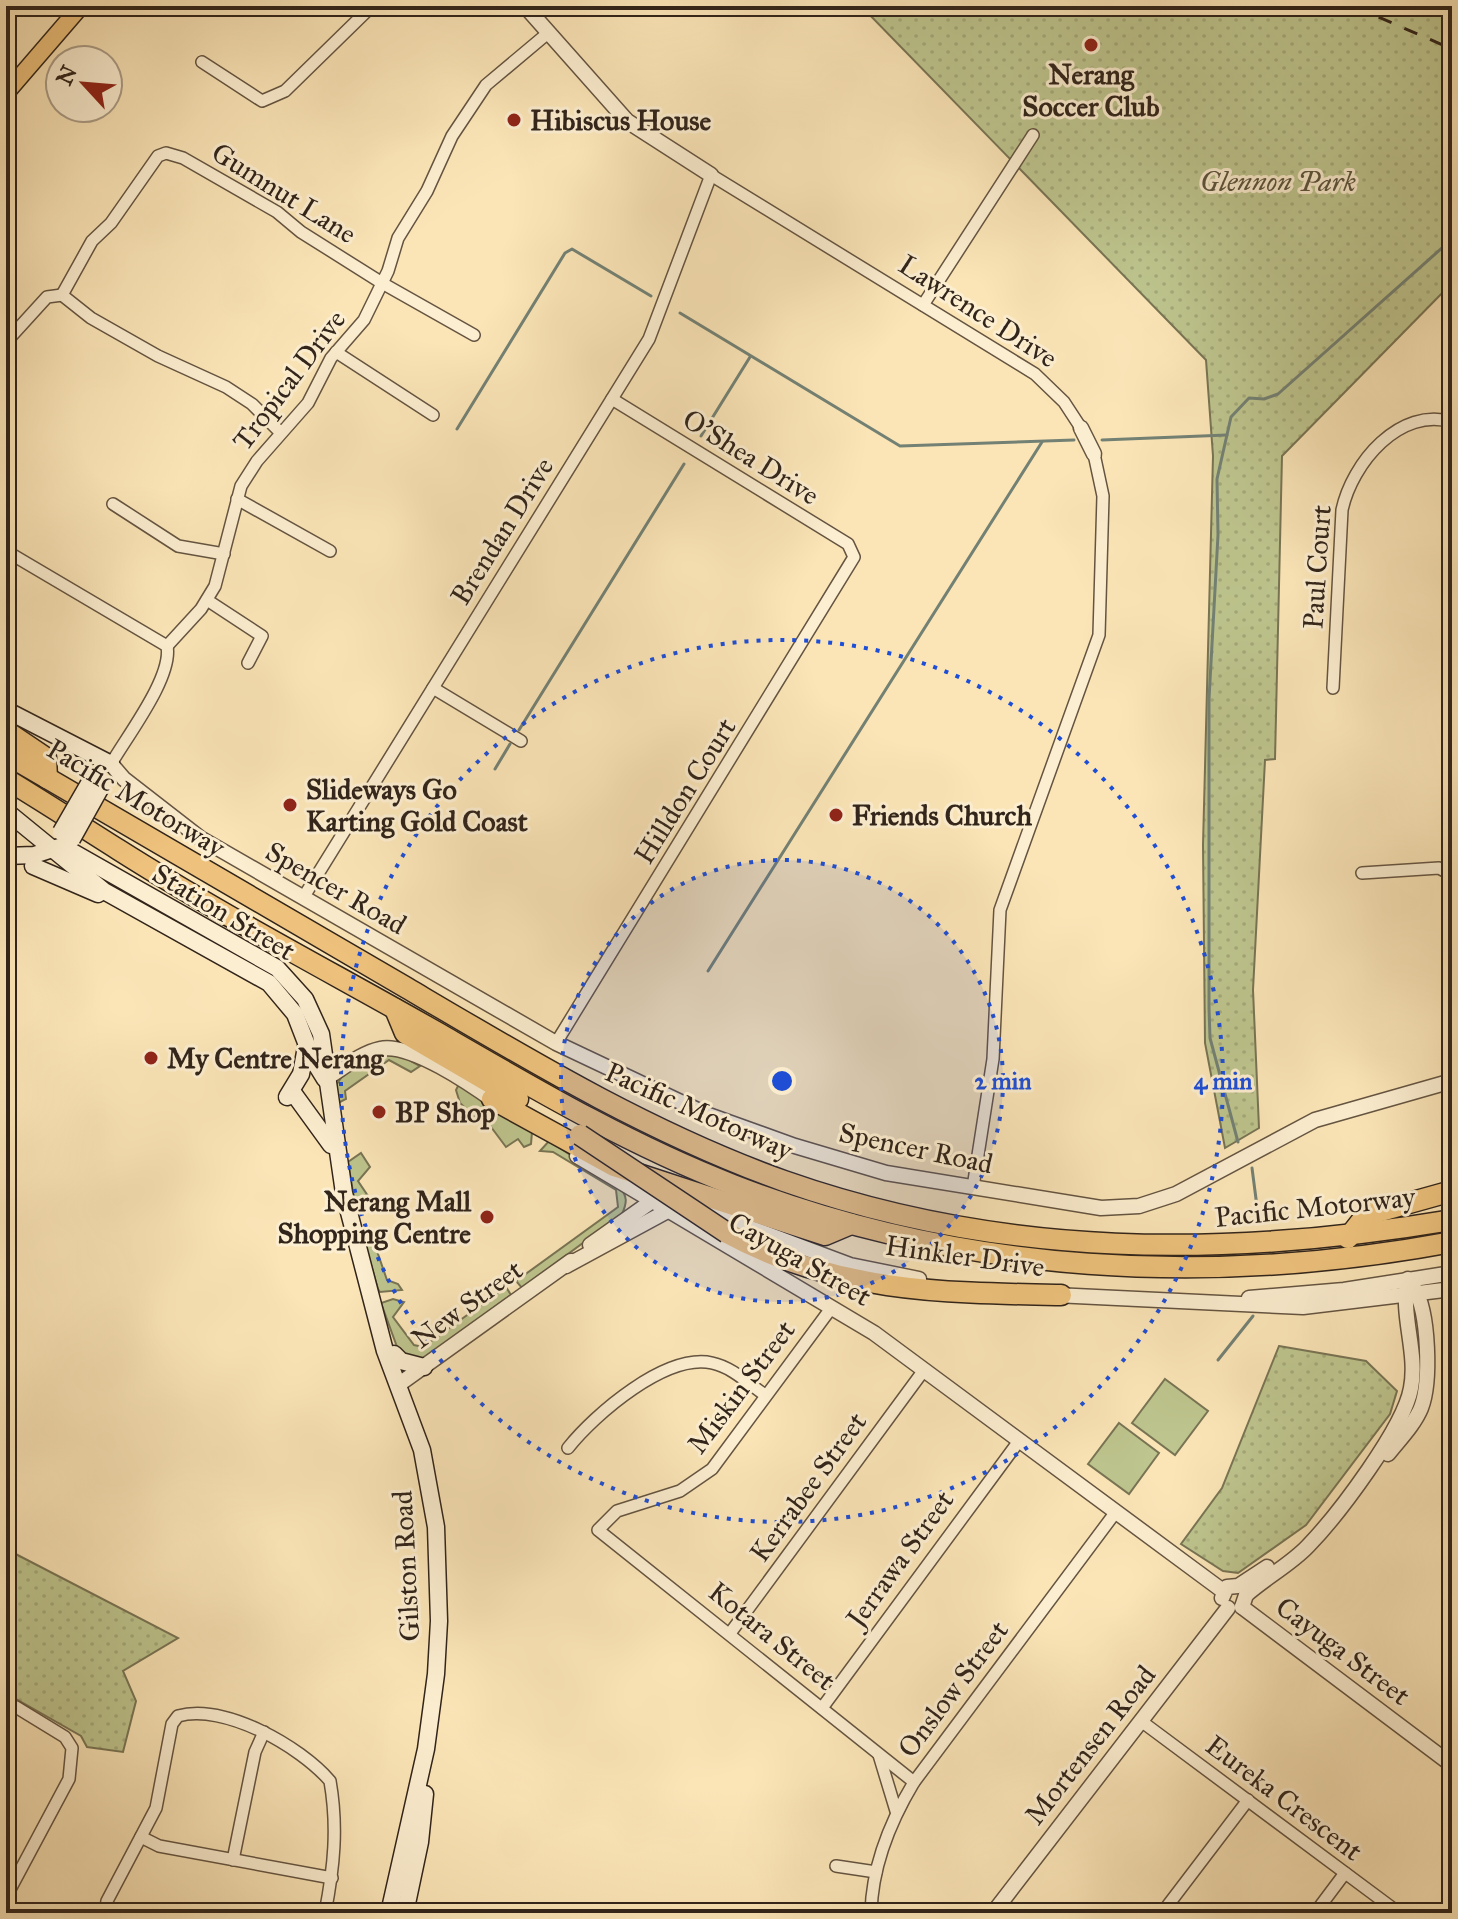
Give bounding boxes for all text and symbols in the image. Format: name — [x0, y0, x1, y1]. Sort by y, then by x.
marker: Nerang Soccer Club — [1082, 36, 1100, 54]
north arrow — [44, 44, 124, 124]
place label: Nerang Soccer Club — [1022, 57, 1160, 124]
text: N — [50, 61, 83, 90]
place label: Hibiscus House — [530, 103, 712, 138]
marker: Hibiscus House — [505, 111, 523, 129]
street label: Gumnut Lane — [205, 135, 363, 251]
park label: Glennon Park — [1200, 164, 1357, 199]
street label: Lawrence Drive — [892, 247, 1064, 375]
street label: Tropical Drive — [225, 303, 353, 457]
street label: O'Shea Drive — [676, 401, 826, 513]
street label: Brendan Drive — [443, 451, 561, 611]
street label: Paul Court — [1295, 504, 1339, 630]
street label: Hilldon Court — [626, 712, 744, 870]
street label: Pacific Motorway — [41, 731, 232, 865]
place label: Slideways Go Karting Gold Coast — [306, 772, 528, 839]
marker: Slideways Go Karting Gold Coast — [281, 796, 299, 814]
place label: Friends Church — [852, 798, 1032, 833]
marker: Friends Church — [827, 806, 845, 824]
street label: Spencer Road — [259, 834, 413, 942]
street label: Station Street — [146, 856, 302, 968]
place label: My Centre Nerang — [167, 1041, 384, 1076]
marker: My Centre Nerang — [142, 1049, 160, 1067]
street label: Pacific Motorway — [600, 1054, 799, 1168]
text: 2 min — [975, 1066, 1031, 1096]
text: 4 min — [1194, 1066, 1252, 1096]
centre of rings — [768, 1067, 796, 1095]
place label: BP Shop — [395, 1095, 495, 1130]
marker: BP Shop — [370, 1103, 388, 1121]
street label: Spencer Road — [836, 1115, 996, 1181]
street label: Pacific Motorway — [1213, 1179, 1418, 1235]
place label: Nerang Mall Shopping Centre — [278, 1184, 471, 1251]
street label: Cayuga Street — [722, 1204, 878, 1314]
marker: Nerang Mall Shopping Centre — [478, 1208, 496, 1226]
street label: Hinkler Drive — [883, 1228, 1047, 1284]
street label: New Street — [405, 1252, 529, 1356]
street label: Miskin Street — [679, 1313, 803, 1461]
street label: Kerrabee Street — [742, 1405, 874, 1569]
street label: Jerrawa Street — [837, 1484, 961, 1637]
street label: Gilston Road — [385, 1490, 427, 1642]
street label: Kotara Street — [701, 1574, 843, 1698]
street label: Cayuga Street — [1269, 1589, 1417, 1713]
street label: Onslow Street — [890, 1614, 1016, 1764]
street label: Mortensen Road — [1017, 1658, 1163, 1832]
street label: Eureka Crescent — [1199, 1728, 1369, 1868]

